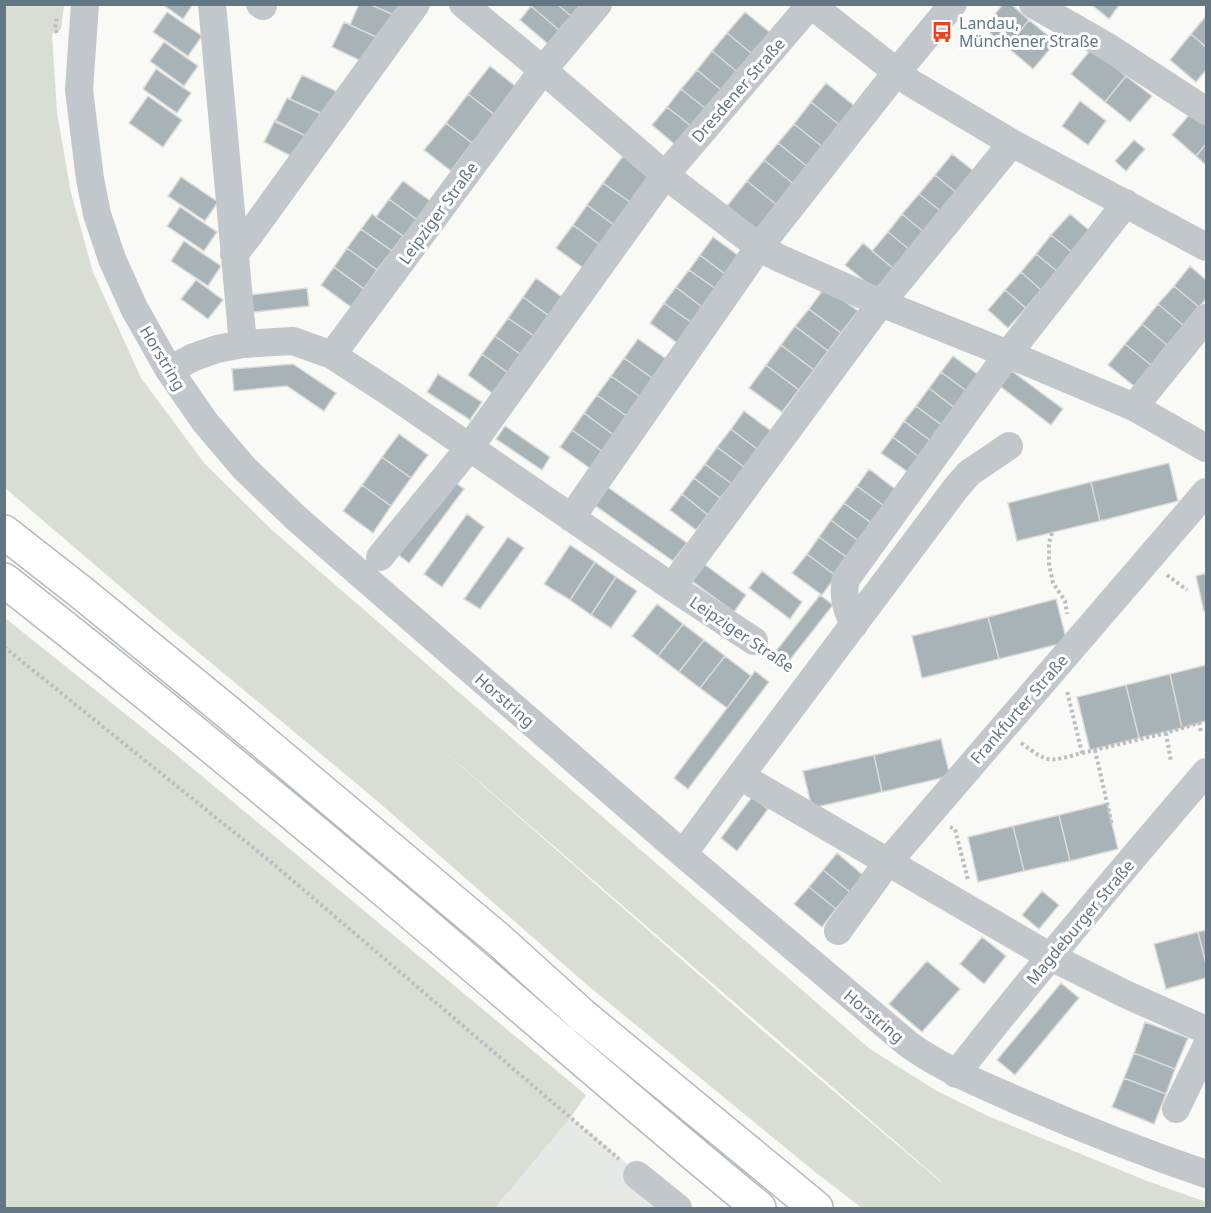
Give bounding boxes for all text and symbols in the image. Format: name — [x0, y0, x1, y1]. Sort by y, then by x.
place label: Landau, Münchener Straße — [959, 12, 1099, 52]
bus stop icon: Landau, Münchener Straße — [930, 20, 954, 44]
street label: Dresdener Straße — [686, 33, 790, 147]
street label: Leipziger Straße — [393, 157, 483, 269]
street label: Horstring — [135, 321, 191, 395]
street label: Leipziger Straße — [686, 591, 798, 677]
street label: Frankfurter Straße — [965, 650, 1073, 768]
street label: Horstring — [471, 668, 539, 732]
street label: Magdeburger Straße — [1021, 855, 1139, 989]
street label: Horstring — [839, 984, 909, 1048]

